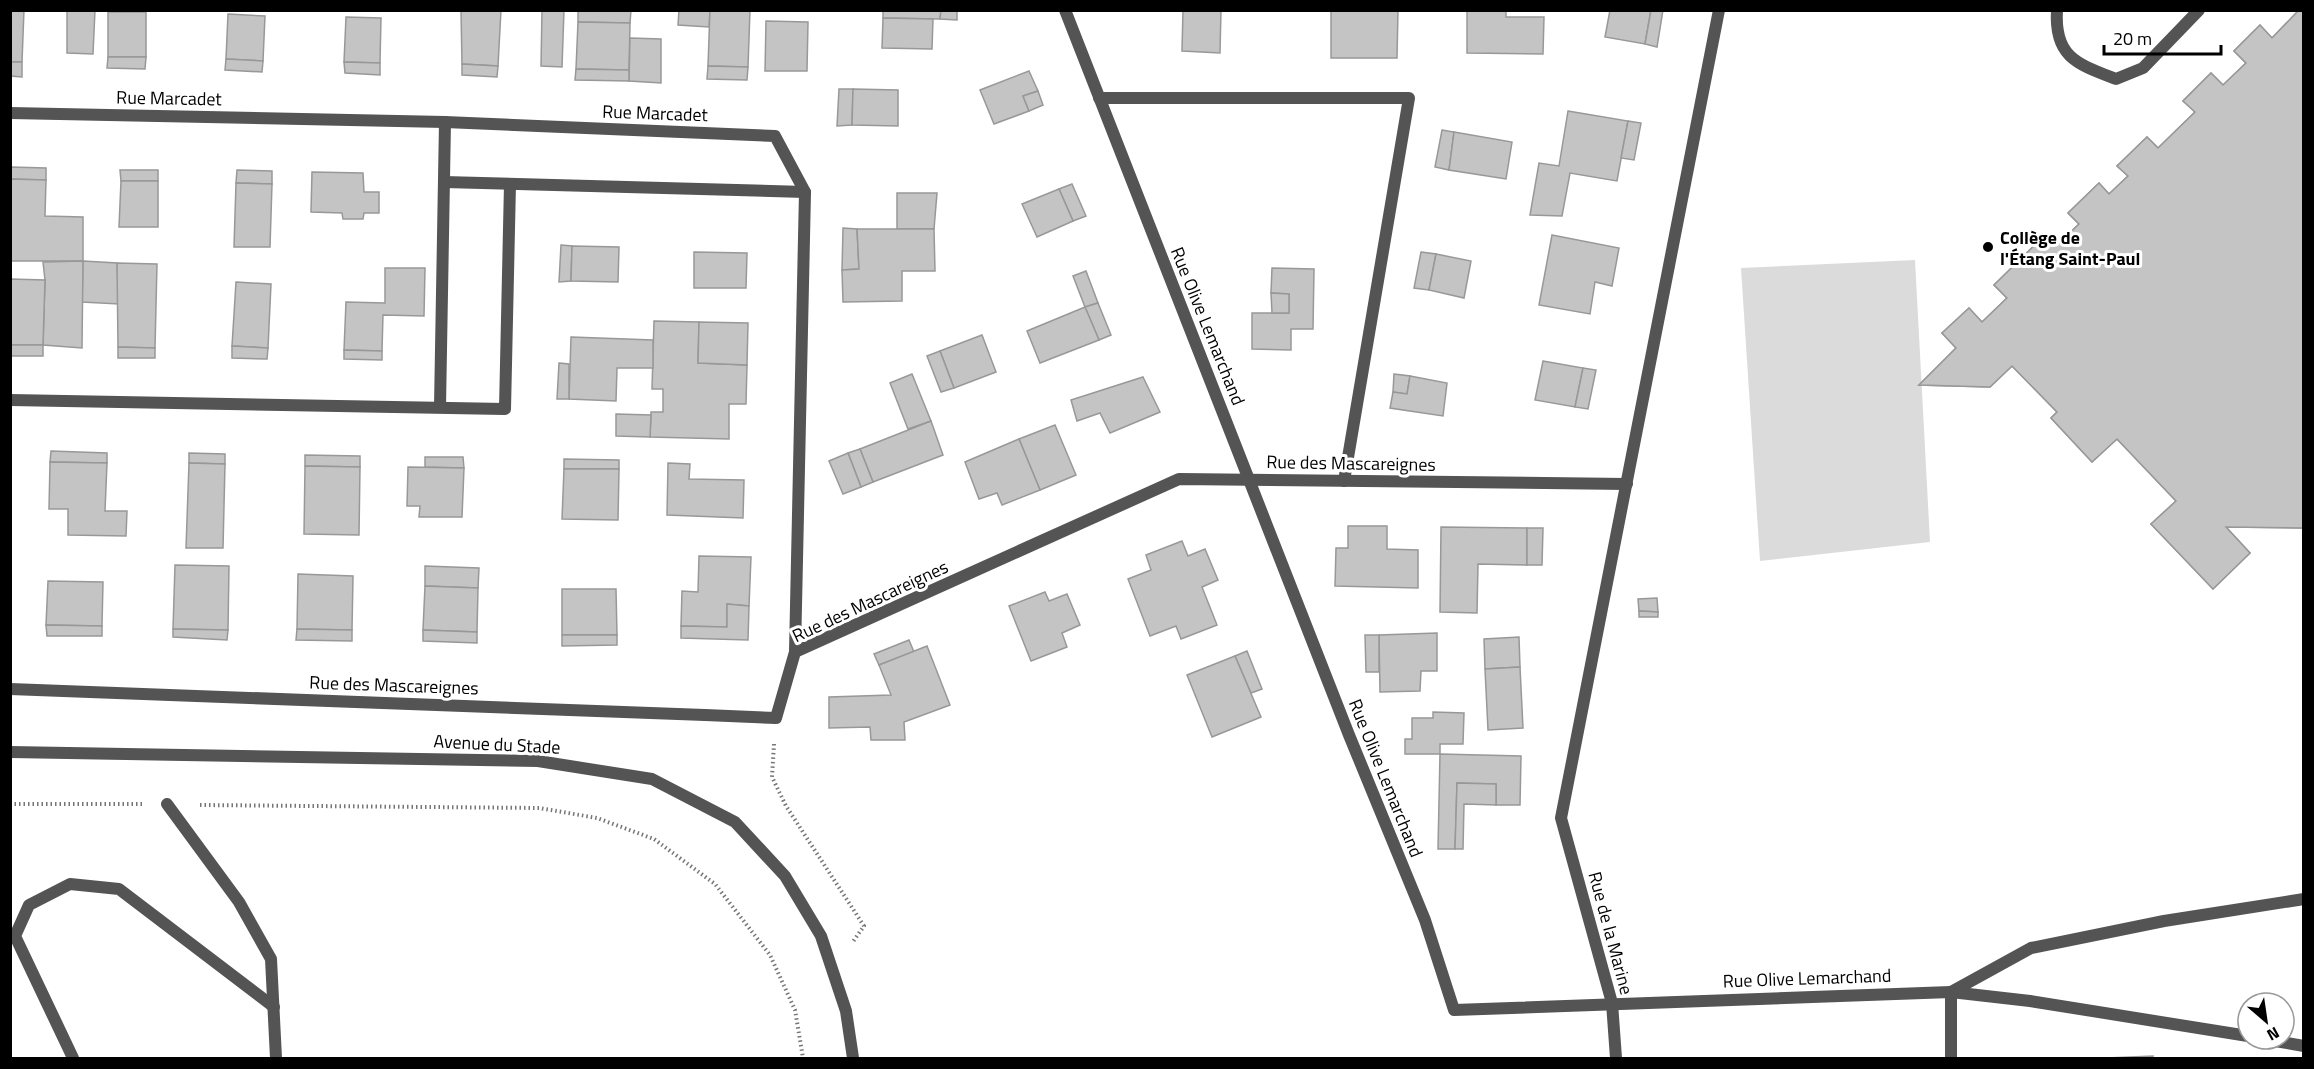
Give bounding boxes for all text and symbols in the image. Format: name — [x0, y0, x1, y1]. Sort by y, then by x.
scale bar — [2104, 18, 2221, 56]
text: 20 m — [2113, 25, 2152, 52]
street label: Rue Marcadet — [116, 84, 223, 112]
street label: Rue Marcadet — [602, 98, 709, 128]
place label: Collège de l'Étang Saint-Paul — [2000, 224, 2140, 272]
marker: Collège de l'Étang Saint-Paul — [1981, 240, 1995, 254]
street label: Rue Olive Lemarchand — [1164, 243, 1252, 409]
street label: Rue des Mascareignes — [1266, 448, 1436, 478]
street label: Rue des Mascareignes — [788, 553, 952, 649]
street label: Rue des Mascareignes — [309, 669, 479, 701]
street label: Rue Olive Lemarchand — [1342, 695, 1430, 861]
street label: Avenue du Stade — [433, 727, 561, 761]
street label: Rue de la Marine — [1582, 868, 1640, 998]
street label: Rue Olive Lemarchand — [1722, 962, 1892, 994]
north arrow — [2236, 991, 2296, 1051]
text: N — [2263, 1021, 2284, 1047]

